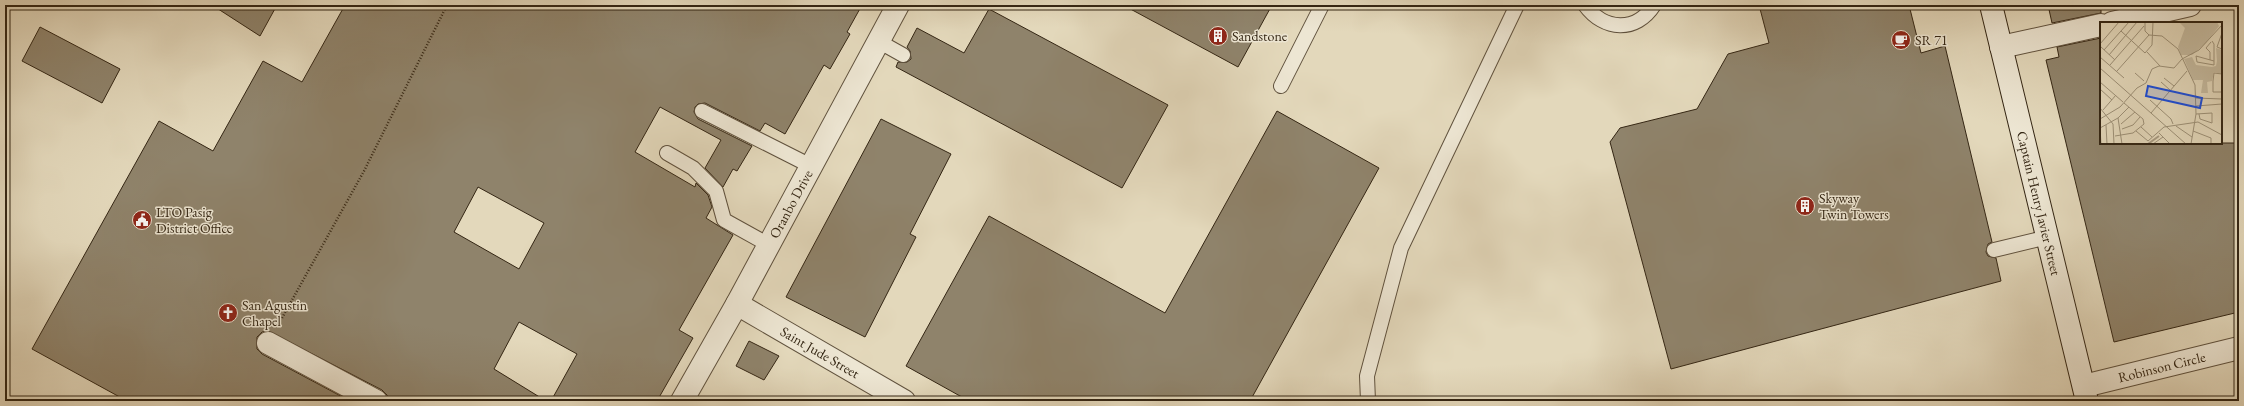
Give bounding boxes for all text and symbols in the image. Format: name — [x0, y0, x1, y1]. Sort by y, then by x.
inset map — [2100, 22, 2222, 144]
building icon: Sandstone — [1207, 25, 1229, 47]
place label: Sandstone — [1232, 27, 1288, 45]
cafe icon: SR 71 — [1890, 29, 1912, 51]
place label: SR 71 — [1915, 31, 1948, 49]
street label: Captain Henry Javier Street — [2013, 129, 2065, 278]
street label: Oranbo Drive — [765, 166, 817, 241]
place label: Skyway Twin Towers — [1819, 189, 1889, 223]
building icon: Skyway Twin Towers — [1794, 195, 1816, 217]
place label: LTO Pasig District Office — [156, 203, 233, 237]
public building icon: LTO Pasig District Office — [131, 209, 153, 231]
place label: San Agustin Chapel — [242, 296, 308, 330]
church icon: San Agustin Chapel — [217, 302, 239, 324]
street label: Saint Jude Street — [777, 322, 863, 383]
street label: Robinson Circle — [2116, 347, 2208, 386]

